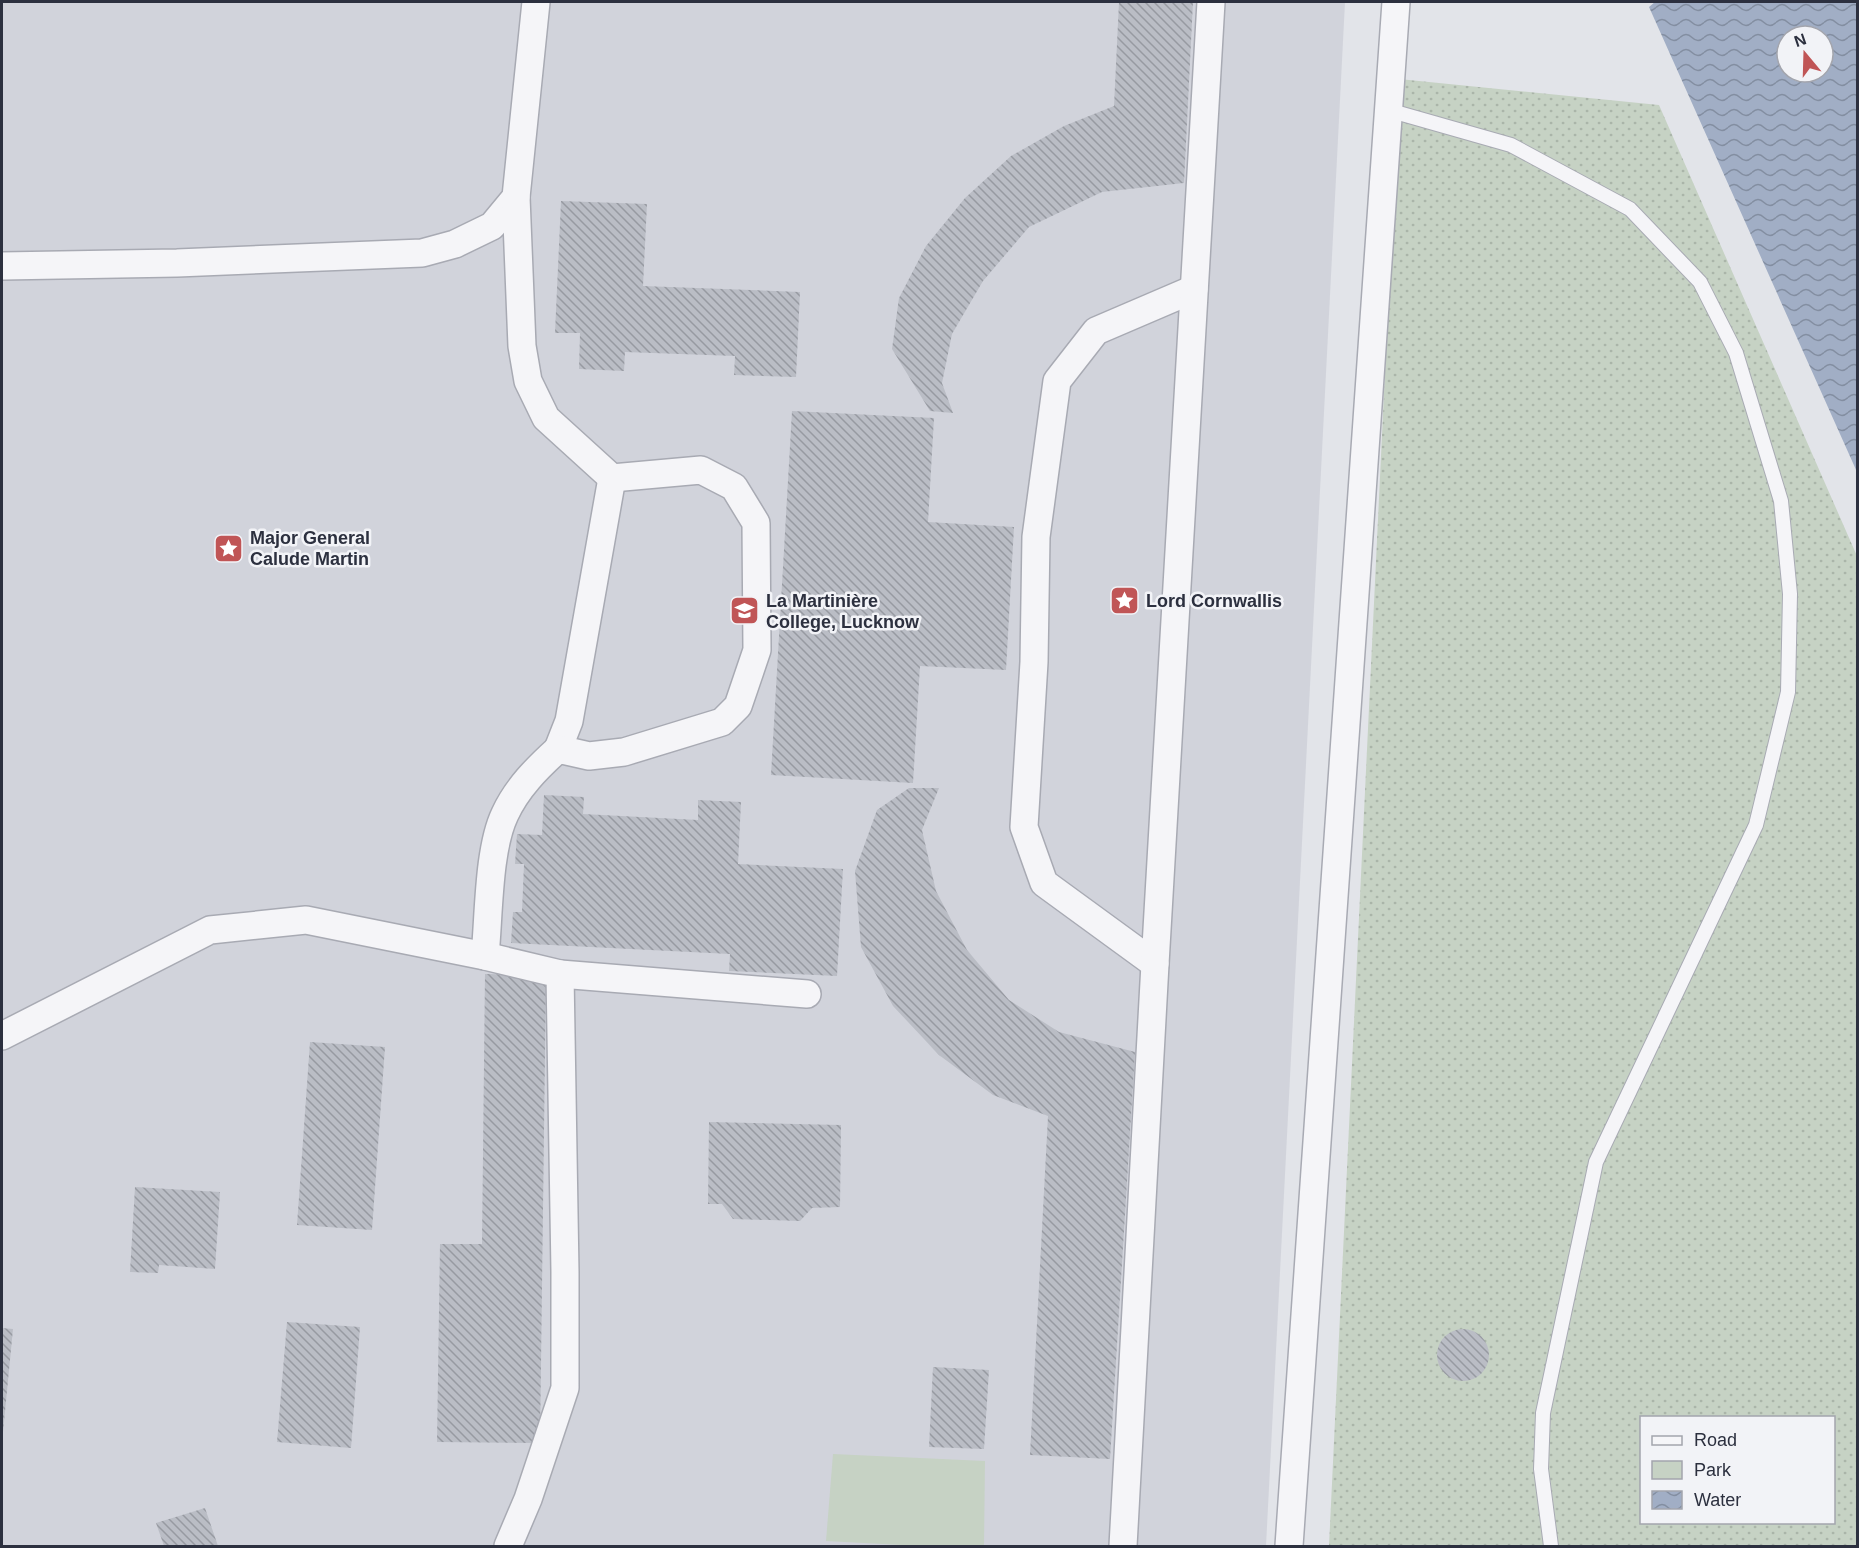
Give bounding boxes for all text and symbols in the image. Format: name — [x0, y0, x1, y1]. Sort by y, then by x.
north arrow — [1775, 24, 1835, 84]
text: N — [1792, 30, 1809, 50]
place label: Major General Calude Martin — [250, 528, 370, 569]
place icon: Major General Calude Martin — [213, 532, 245, 564]
place icon: Lord Cornwallis — [1109, 585, 1141, 617]
place label: La Martinière College, Lucknow — [766, 591, 920, 632]
place label: Lord Cornwallis — [1146, 591, 1282, 611]
school or university icon: La Martinière College, Lucknow — [729, 595, 761, 627]
legend — [1640, 1416, 1835, 1524]
text: Road — [1694, 1430, 1737, 1450]
text: Park — [1694, 1460, 1732, 1480]
text: Water — [1694, 1490, 1741, 1510]

